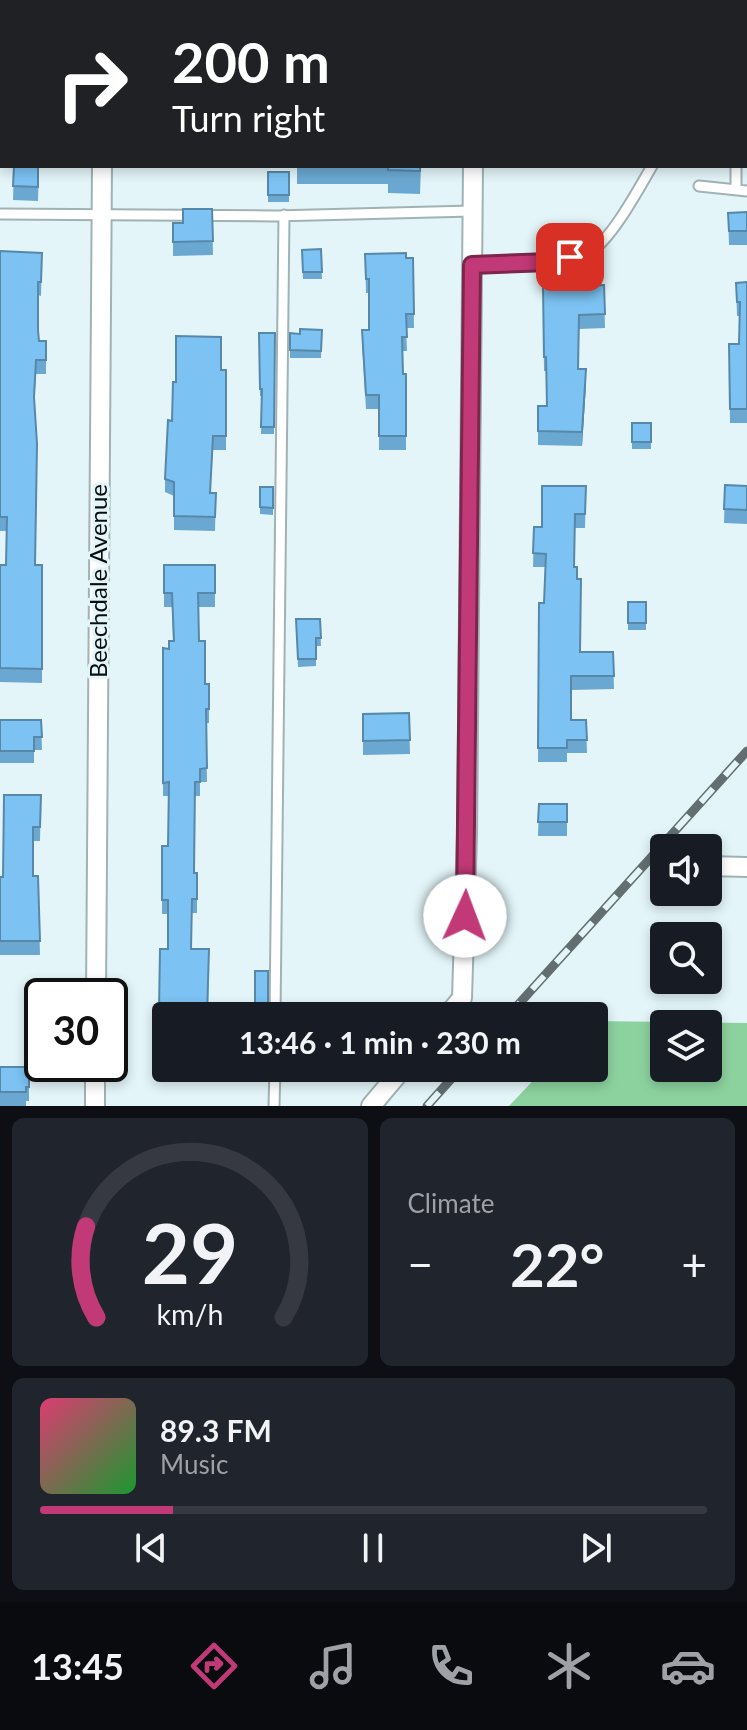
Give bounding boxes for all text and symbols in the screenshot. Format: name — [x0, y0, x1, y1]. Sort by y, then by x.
text: 200 m — [172, 28, 330, 95]
icon: right — [40, 32, 144, 136]
text: Turn right — [172, 96, 325, 140]
pin — [536, 223, 604, 291]
icon: arrive — [548, 235, 592, 279]
street label: Beechdale Avenue — [83, 484, 112, 678]
map controls — [650, 834, 722, 1082]
button: sound — [650, 834, 722, 906]
position arrow — [423, 874, 507, 958]
button: search — [650, 922, 722, 994]
speed limit sign: 30 — [24, 978, 128, 1082]
button: layers — [650, 1010, 722, 1082]
text: 13:46 · 1 min · 230 m — [239, 1024, 521, 1060]
text: Climate — [408, 1187, 494, 1219]
text: 29 — [142, 1202, 238, 1302]
text: 22° — [510, 1228, 605, 1300]
text: − — [408, 1238, 433, 1290]
text: + — [681, 1238, 707, 1290]
text: km/h — [156, 1297, 223, 1331]
text: 89.3 FM — [160, 1412, 272, 1448]
text: Music — [160, 1448, 228, 1480]
icon: previous — [129, 1526, 173, 1570]
icon: pause — [351, 1526, 395, 1570]
icon: next — [574, 1526, 618, 1570]
icon: directions — [186, 1638, 242, 1694]
icon: music — [305, 1638, 361, 1694]
icon: phone — [423, 1638, 479, 1694]
icon: climate — [541, 1638, 597, 1694]
icon: car — [660, 1638, 716, 1694]
text: 13:45 — [31, 1644, 124, 1688]

